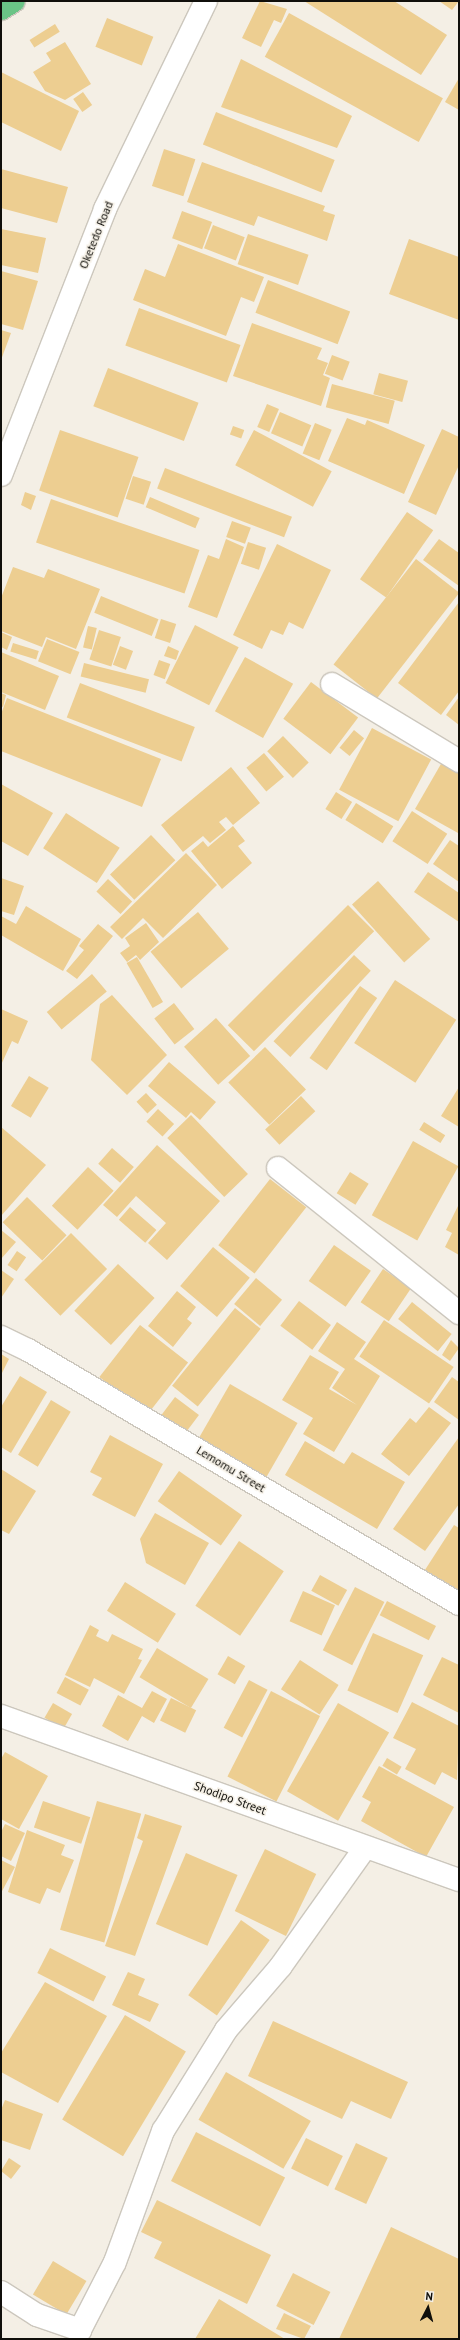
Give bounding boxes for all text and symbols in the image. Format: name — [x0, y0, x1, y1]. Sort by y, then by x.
street label: Oketedo Road — [76, 199, 116, 271]
street label: Lemomu Street — [194, 1443, 268, 1495]
street label: Shodipo Street — [192, 1778, 268, 1818]
north arrow — [408, 2288, 448, 2328]
text: N — [425, 2289, 434, 2303]

